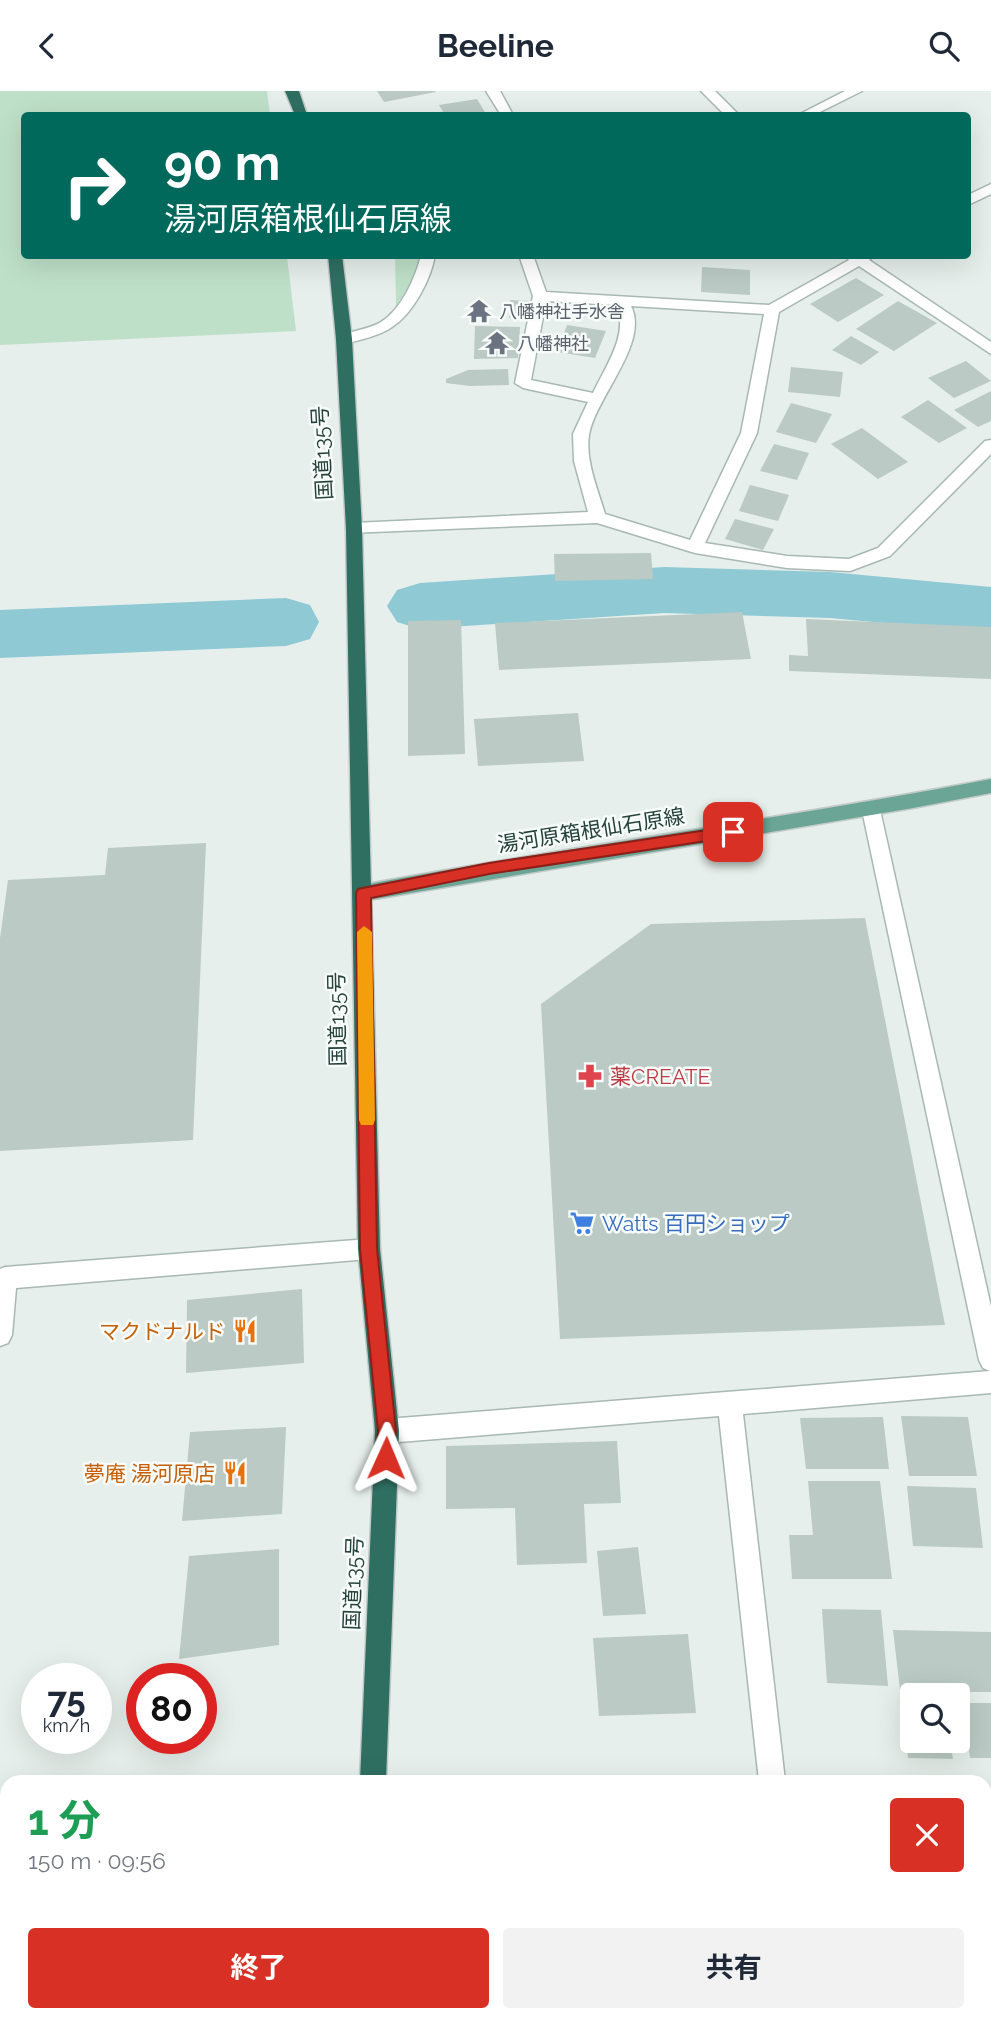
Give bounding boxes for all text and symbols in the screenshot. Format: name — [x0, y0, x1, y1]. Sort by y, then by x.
icon: back — [28, 27, 66, 65]
text: Beeline — [437, 27, 554, 64]
icon: search — [925, 27, 963, 65]
text: 90 m — [164, 134, 280, 191]
icon: right — [49, 140, 140, 231]
text: 湯河原箱根仙石原線 — [164, 200, 452, 237]
temple icon: 八幡神社手水舎 — [465, 297, 493, 325]
place label: 八幡神社手水舎 — [499, 301, 625, 322]
temple icon: 八幡神社 — [483, 329, 511, 357]
place label: 八幡神社 — [517, 333, 589, 354]
street label: 国道135号 — [307, 405, 337, 501]
pin — [703, 802, 763, 862]
street label: 湯河原箱根仙石原線 — [496, 803, 686, 857]
icon: arrive — [714, 813, 752, 851]
street label: 国道135号 — [324, 971, 350, 1067]
pharmacy icon: 薬CREATE — [576, 1062, 604, 1090]
place label: 薬CREATE — [610, 1064, 710, 1089]
supermarket icon: Watts 百円ショップ — [568, 1209, 596, 1237]
place label: Watts 百円ショップ — [602, 1211, 790, 1236]
restaurant icon: マクドナルド — [231, 1317, 259, 1345]
place label: マクドナルド — [99, 1319, 225, 1344]
position arrow — [349, 1421, 423, 1495]
restaurant icon: 夢庵 湯河原店 — [221, 1459, 249, 1487]
place label: 夢庵 湯河原店 — [84, 1461, 215, 1486]
street label: 国道135号 — [339, 1535, 367, 1631]
speed limit sign: 80 — [126, 1663, 217, 1754]
text: 75 — [47, 1679, 86, 1720]
map controls — [900, 1683, 970, 1753]
button: search — [900, 1683, 970, 1753]
text: km/h — [43, 1715, 90, 1736]
text: 1 分 — [28, 1796, 101, 1845]
button: close — [890, 1798, 964, 1872]
text: 150 m · 09:56 — [28, 1847, 166, 1874]
button: 終了 — [28, 1928, 489, 2008]
button: 共有 — [503, 1928, 964, 2008]

